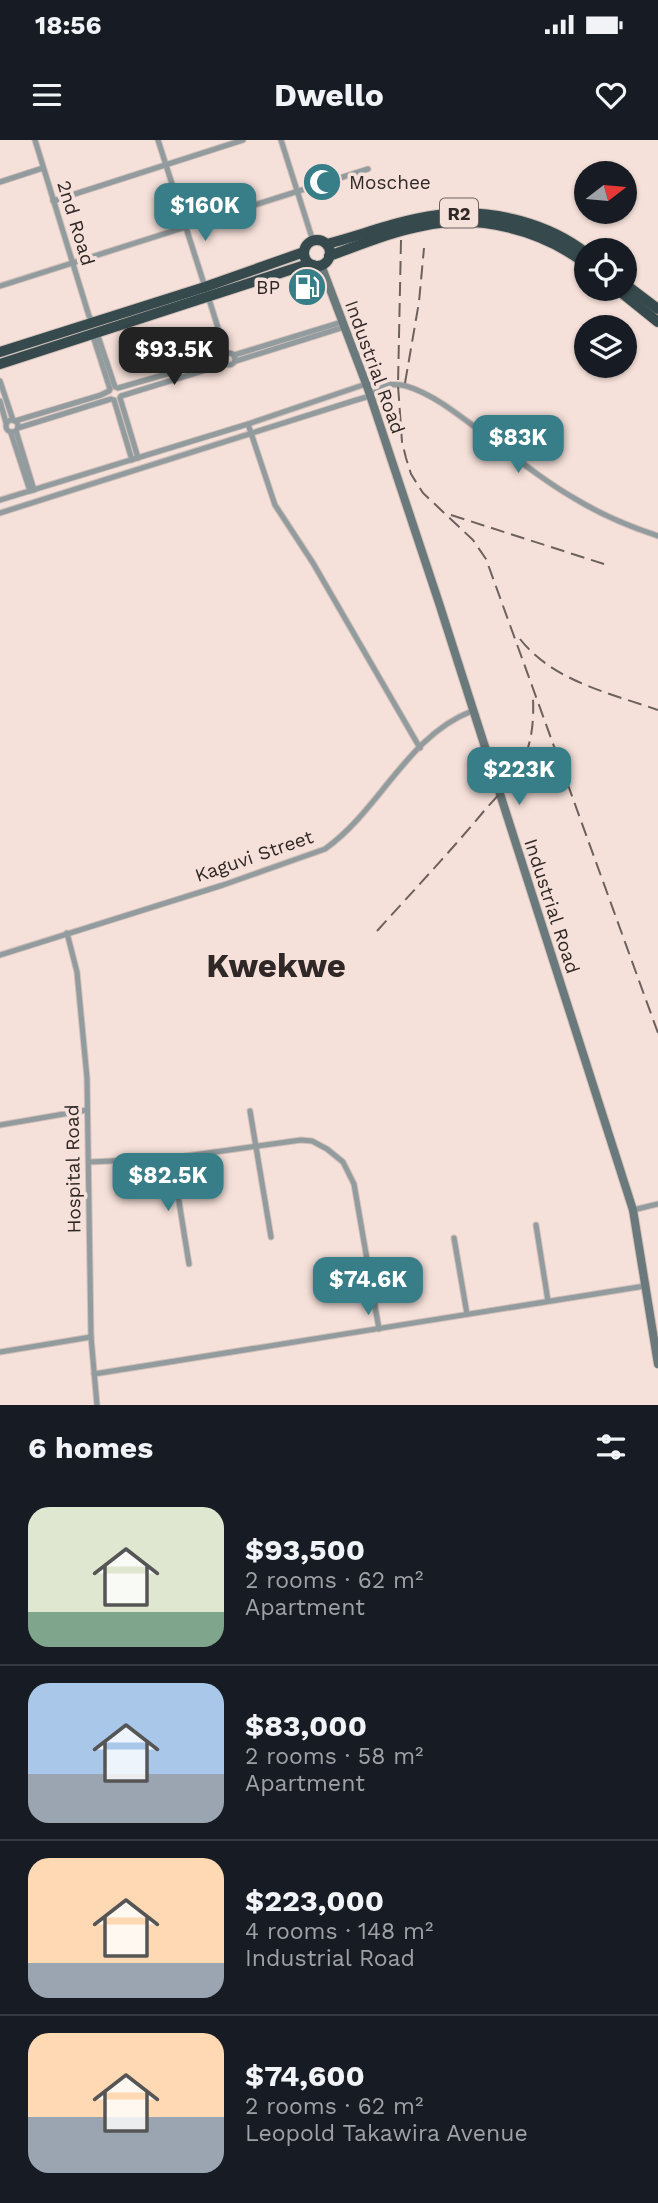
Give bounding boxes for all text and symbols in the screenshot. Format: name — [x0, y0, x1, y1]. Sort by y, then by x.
text: 18:56 — [35, 10, 102, 40]
icon: menu — [28, 76, 66, 114]
text: Dwello — [274, 76, 384, 114]
icon: heart — [592, 76, 630, 114]
mosque icon: Moschee — [301, 161, 343, 203]
north arrow — [574, 161, 637, 224]
map controls — [574, 161, 637, 378]
place label: Moschee — [349, 171, 431, 194]
street label: 2nd Road — [52, 178, 100, 268]
pin: $160K — [156, 183, 254, 243]
text: $160K — [170, 192, 240, 219]
road number: R2 — [440, 198, 478, 228]
button: locate — [574, 238, 637, 301]
fuel station icon: BP — [286, 266, 328, 308]
place label: BP — [256, 276, 280, 299]
street label: Industrial Road — [340, 297, 410, 437]
button: layers — [574, 315, 637, 378]
pin: $93.5K — [117, 328, 231, 387]
text: $93.5K — [135, 336, 213, 363]
pin: $83K — [477, 416, 559, 475]
text: $83K — [489, 424, 547, 451]
pin: $223K — [470, 748, 568, 807]
text: $223K — [483, 756, 555, 783]
street label: Kaguvi Street — [192, 825, 316, 887]
street label: Industrial Road — [519, 836, 585, 976]
district label: Kwekwe — [206, 946, 346, 985]
street label: Hospital Road — [60, 1104, 86, 1234]
pin: $82.5K — [111, 1154, 225, 1213]
text: $82.5K — [129, 1162, 207, 1189]
pin: $74.6K — [311, 1258, 425, 1317]
text: $74.6K — [329, 1266, 407, 1293]
icon: filters — [592, 1428, 630, 1466]
text: 6 homes — [28, 1430, 153, 1465]
text: $93,500 — [245, 1532, 365, 1567]
icon: home — [84, 1535, 168, 1619]
text: 2 rooms · 62 m² — [245, 1567, 423, 1594]
text: Apartment — [245, 1594, 365, 1621]
text: $83,000 — [245, 1708, 367, 1743]
icon: home — [84, 1711, 168, 1795]
text: 2 rooms · 58 m² — [245, 1743, 424, 1770]
text: Apartment — [245, 1770, 365, 1797]
text: $223,000 — [245, 1883, 384, 1918]
icon: home — [84, 1886, 168, 1970]
text: 4 rooms · 148 m² — [245, 1918, 433, 1945]
text: Industrial Road — [245, 1945, 415, 1972]
text: $74,600 — [245, 2058, 365, 2093]
icon: home — [84, 2061, 168, 2145]
text: 2 rooms · 62 m² — [245, 2093, 423, 2120]
text: Leopold Takawira Avenue — [245, 2120, 528, 2147]

